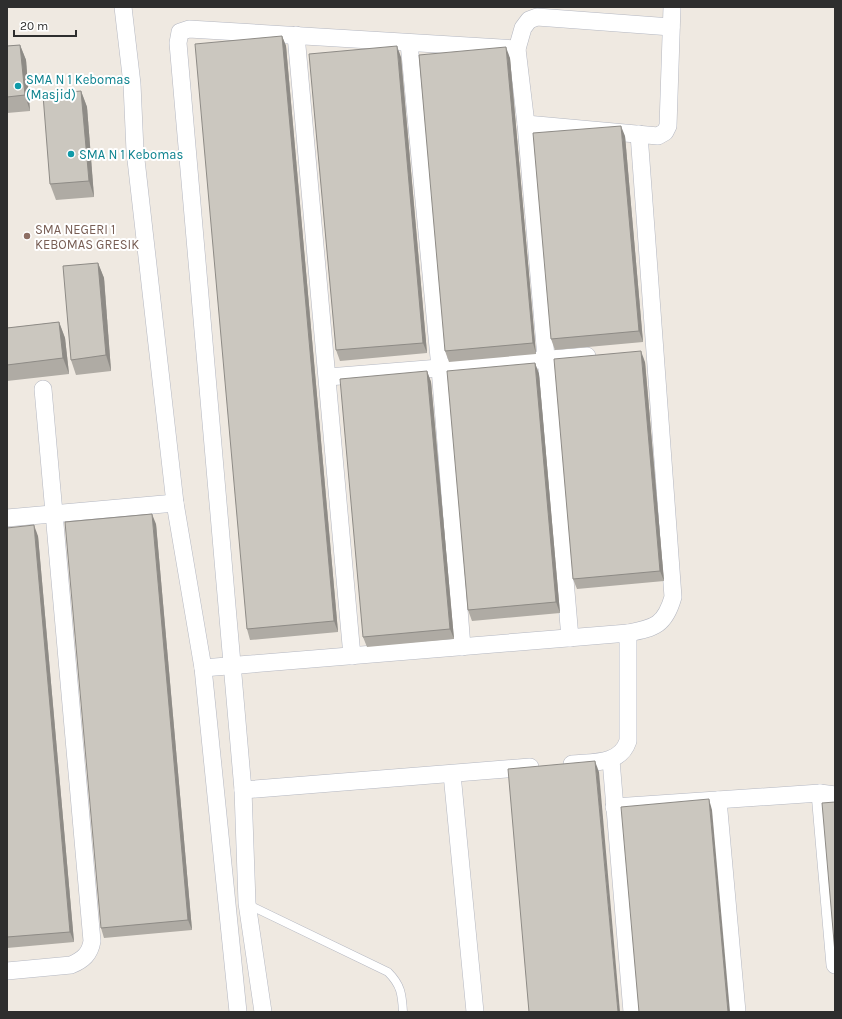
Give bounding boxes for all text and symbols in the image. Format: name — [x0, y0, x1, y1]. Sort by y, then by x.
scale bar — [14, 12, 76, 38]
text: 20 m — [20, 19, 48, 33]
place label: SMA N 1 Kebomas (Masjid) — [26, 72, 130, 102]
marker: SMA N 1 Kebomas (Masjid) — [13, 81, 23, 91]
place label: SMA N 1 Kebomas — [79, 147, 183, 162]
marker: SMA N 1 Kebomas — [66, 149, 76, 159]
place label: SMA NEGERI 1 KEBOMAS GRESIK — [35, 222, 139, 252]
marker: SMA NEGERI 1 KEBOMAS GRESIK — [22, 231, 32, 241]

